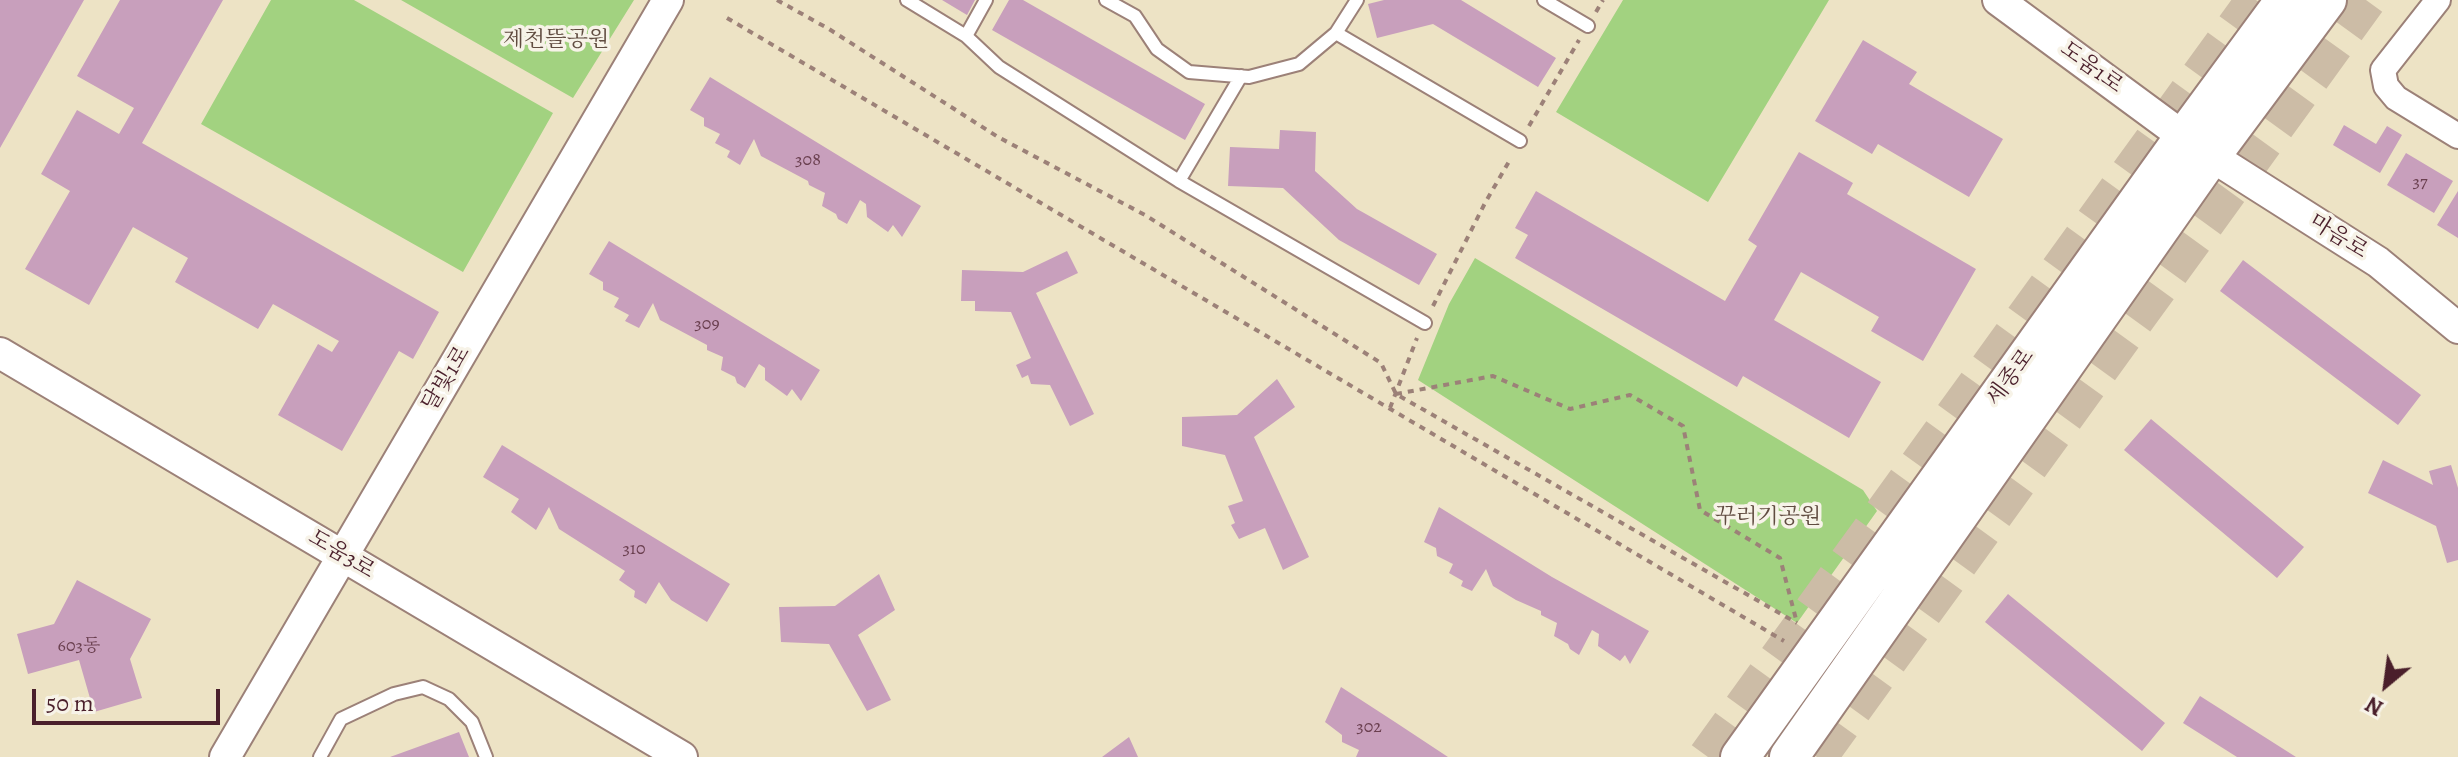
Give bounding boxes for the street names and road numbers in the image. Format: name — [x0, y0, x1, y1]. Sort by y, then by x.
street label: 도움1로 — [2054, 36, 2128, 100]
street label: 마음로 — [2304, 209, 2372, 265]
street label: 달빛1로 — [417, 342, 477, 416]
street label: 세종로 — [1982, 344, 2040, 412]
street label: 도움3로 — [303, 525, 379, 585]

